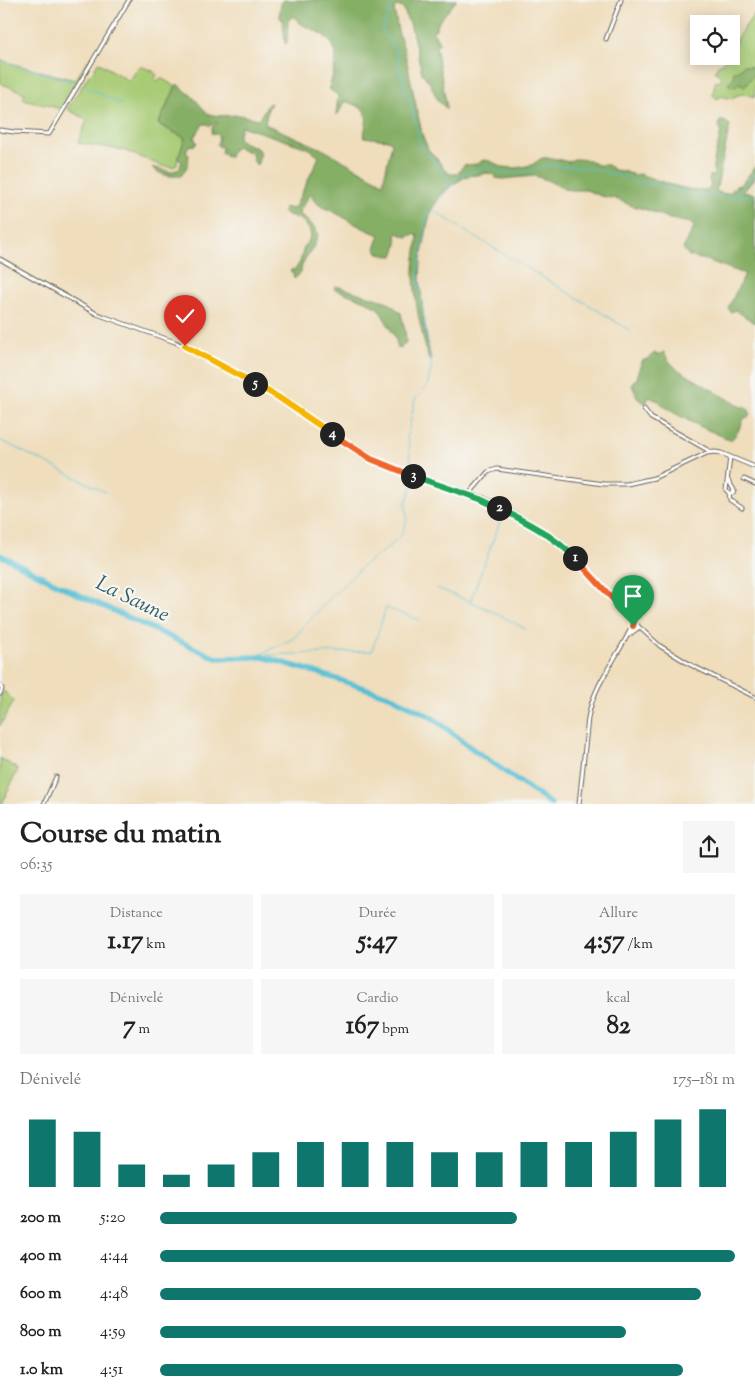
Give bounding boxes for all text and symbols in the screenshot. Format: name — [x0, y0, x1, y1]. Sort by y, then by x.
map controls — [690, 15, 740, 65]
button: locate — [690, 15, 740, 65]
pin — [164, 295, 206, 346]
icon: check — [171, 302, 199, 330]
pin: 5 — [242, 372, 268, 396]
text: 5 — [253, 374, 258, 394]
pin: 4 — [320, 422, 344, 446]
text: 4 — [329, 424, 336, 444]
pin: 3 — [400, 464, 426, 488]
text: 3 — [411, 466, 416, 486]
pin: 2 — [486, 496, 512, 520]
text: 2 — [496, 498, 503, 518]
pin: 1 — [562, 546, 588, 570]
text: 1 — [573, 548, 578, 568]
water label: La Saune — [90, 569, 174, 631]
pin — [612, 575, 654, 626]
icon: arrive — [619, 582, 647, 610]
text: Course du matin — [20, 815, 221, 855]
button: share — [683, 821, 735, 873]
text: 06:35 — [20, 854, 52, 877]
text: Distance — [110, 904, 163, 924]
text: Durée — [359, 904, 396, 924]
text: Allure — [599, 904, 638, 924]
text: 1.17 — [107, 924, 143, 960]
text: 5:47 — [357, 924, 398, 960]
text: 4:57 — [584, 924, 624, 960]
text: km — [143, 935, 166, 955]
text: /km — [624, 935, 653, 955]
text: Dénivelé — [110, 989, 163, 1009]
text: Cardio — [356, 989, 399, 1009]
text: kcal — [606, 989, 631, 1009]
text: 7 — [123, 1009, 135, 1045]
text: 167 — [346, 1009, 379, 1045]
text: 82 — [607, 1009, 630, 1045]
text: m — [135, 1020, 150, 1040]
text: bpm — [379, 1020, 409, 1040]
text: Dénivelé — [20, 1069, 81, 1092]
text: 175–181 m — [673, 1069, 735, 1092]
text: 200 m — [20, 1207, 61, 1230]
text: 5:20 — [100, 1207, 126, 1230]
text: 400 m — [20, 1245, 62, 1268]
text: 4:44 — [100, 1245, 128, 1268]
text: 600 m — [20, 1283, 62, 1306]
text: 4:48 — [100, 1283, 128, 1306]
text: 800 m — [20, 1321, 62, 1344]
text: 4:59 — [100, 1321, 125, 1344]
text: 1.0 km — [20, 1359, 63, 1382]
text: 4:51 — [100, 1359, 123, 1382]

